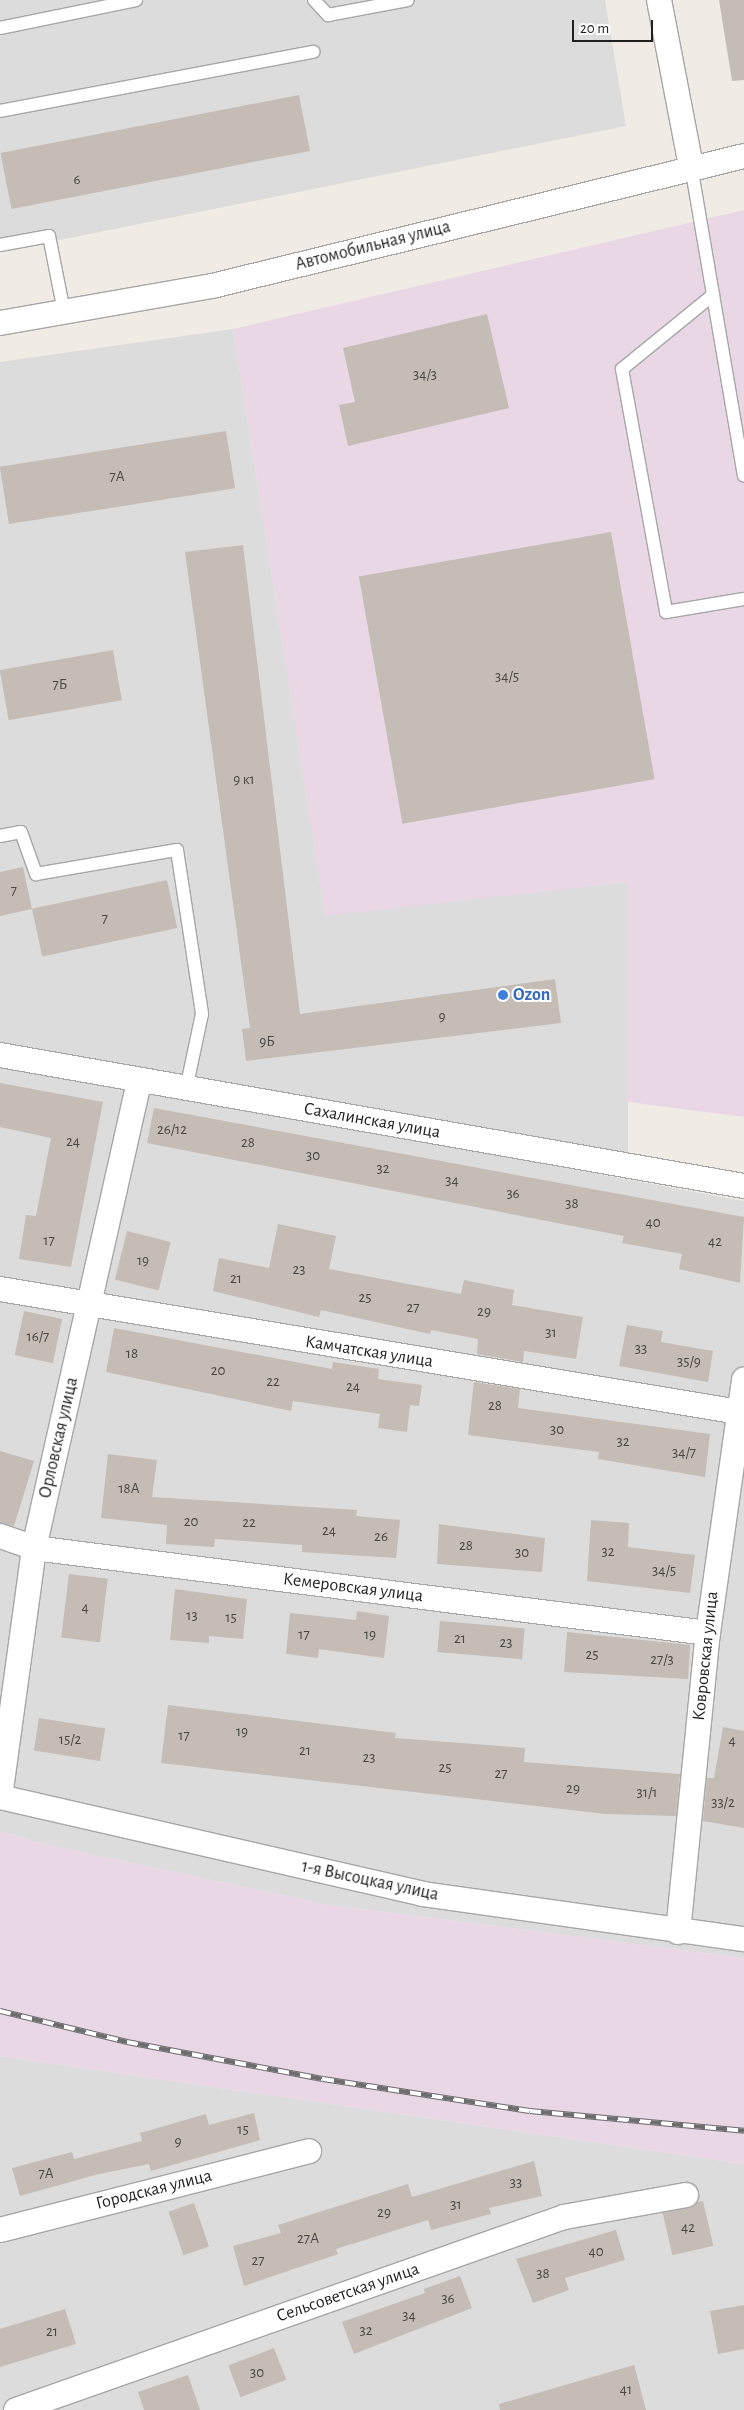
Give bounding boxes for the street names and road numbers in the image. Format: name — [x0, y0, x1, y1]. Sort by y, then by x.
street label: Автомобильная улица — [293, 216, 453, 276]
street label: Сахалинская улица — [302, 1098, 442, 1144]
street label: Камчатская улица — [303, 1331, 435, 1373]
street label: Орловская улица — [35, 1375, 83, 1501]
street label: Кемеровская улица — [282, 1569, 424, 1607]
street label: Ковровская улица — [688, 1590, 724, 1722]
street label: 1-я Высоцкая улица — [300, 1856, 440, 1906]
street label: Городская улица — [94, 2165, 214, 2215]
street label: Сельсоветская улица — [274, 2258, 422, 2328]

